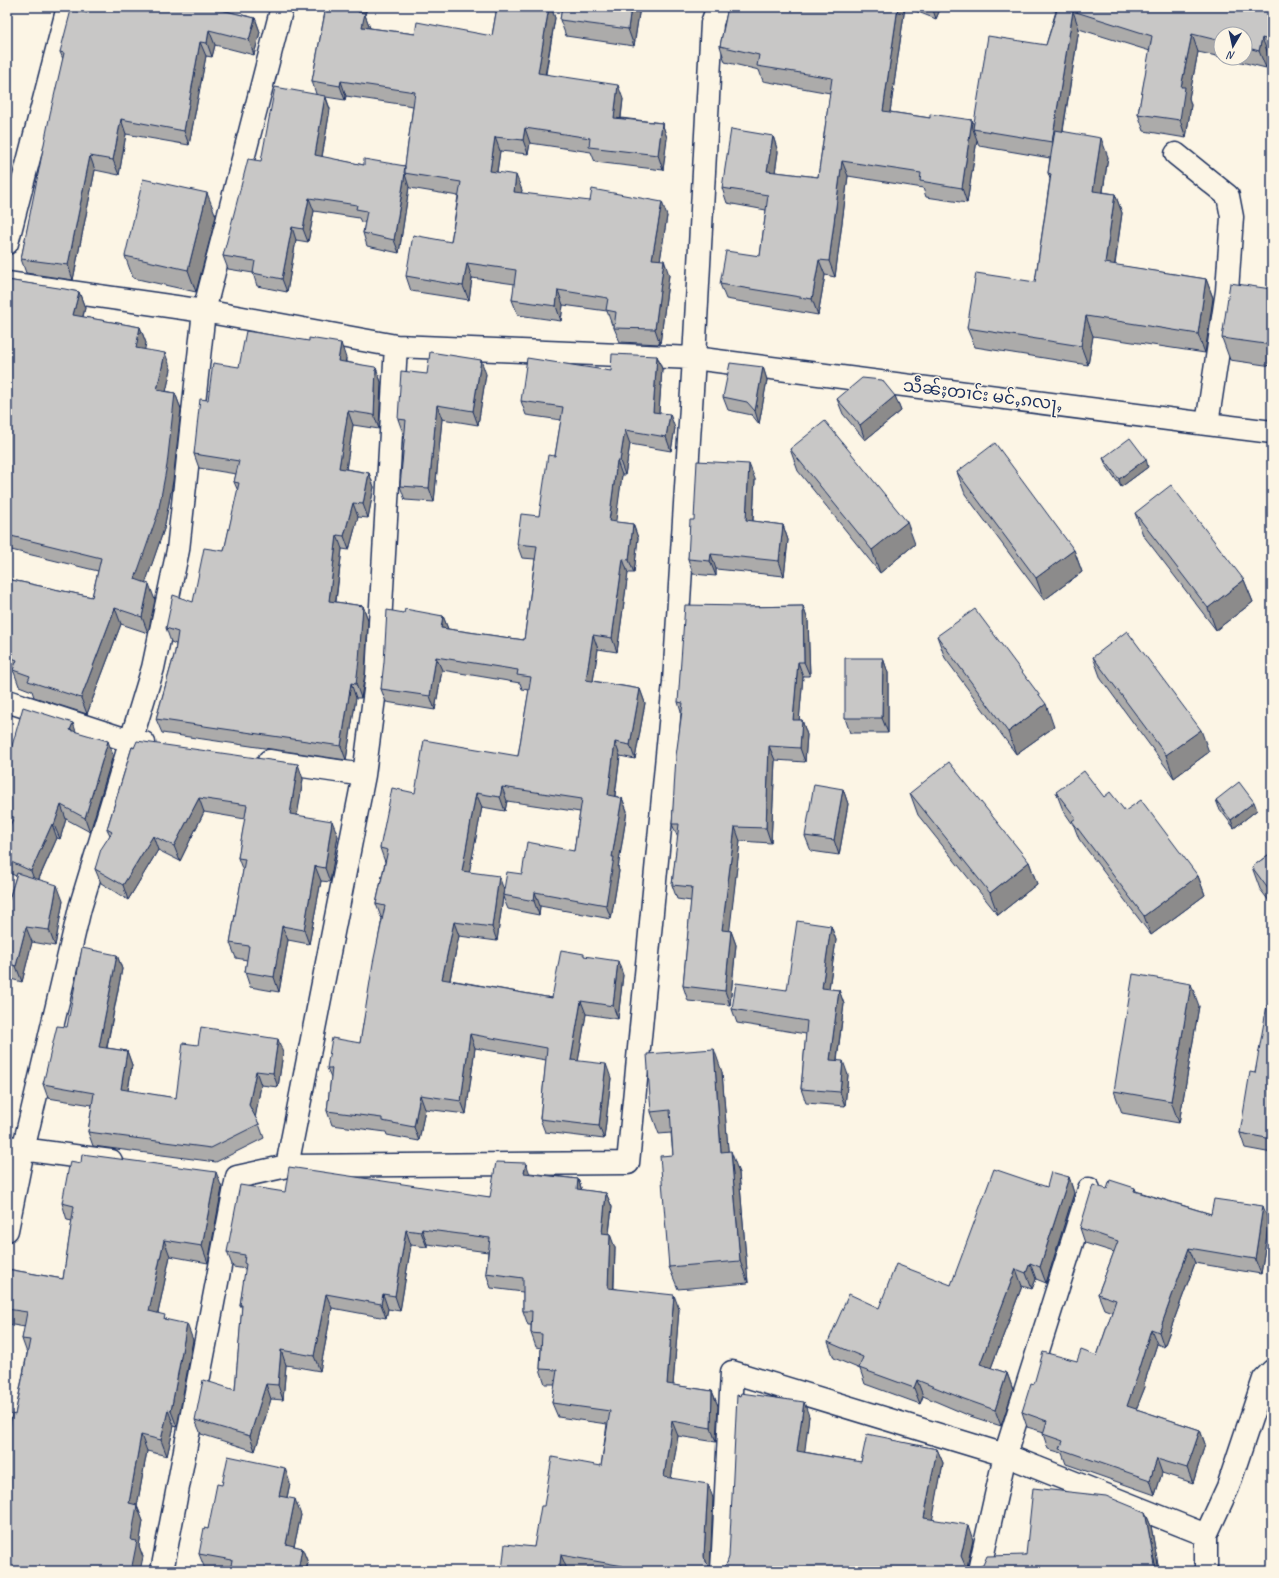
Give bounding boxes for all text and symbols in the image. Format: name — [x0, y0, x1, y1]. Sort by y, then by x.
north arrow — [1213, 26, 1253, 66]
text: N — [1225, 48, 1236, 63]
street label: သဵၼ်ႈတၢင်း မင်ႇၵလႃႇ — [902, 374, 1064, 418]

